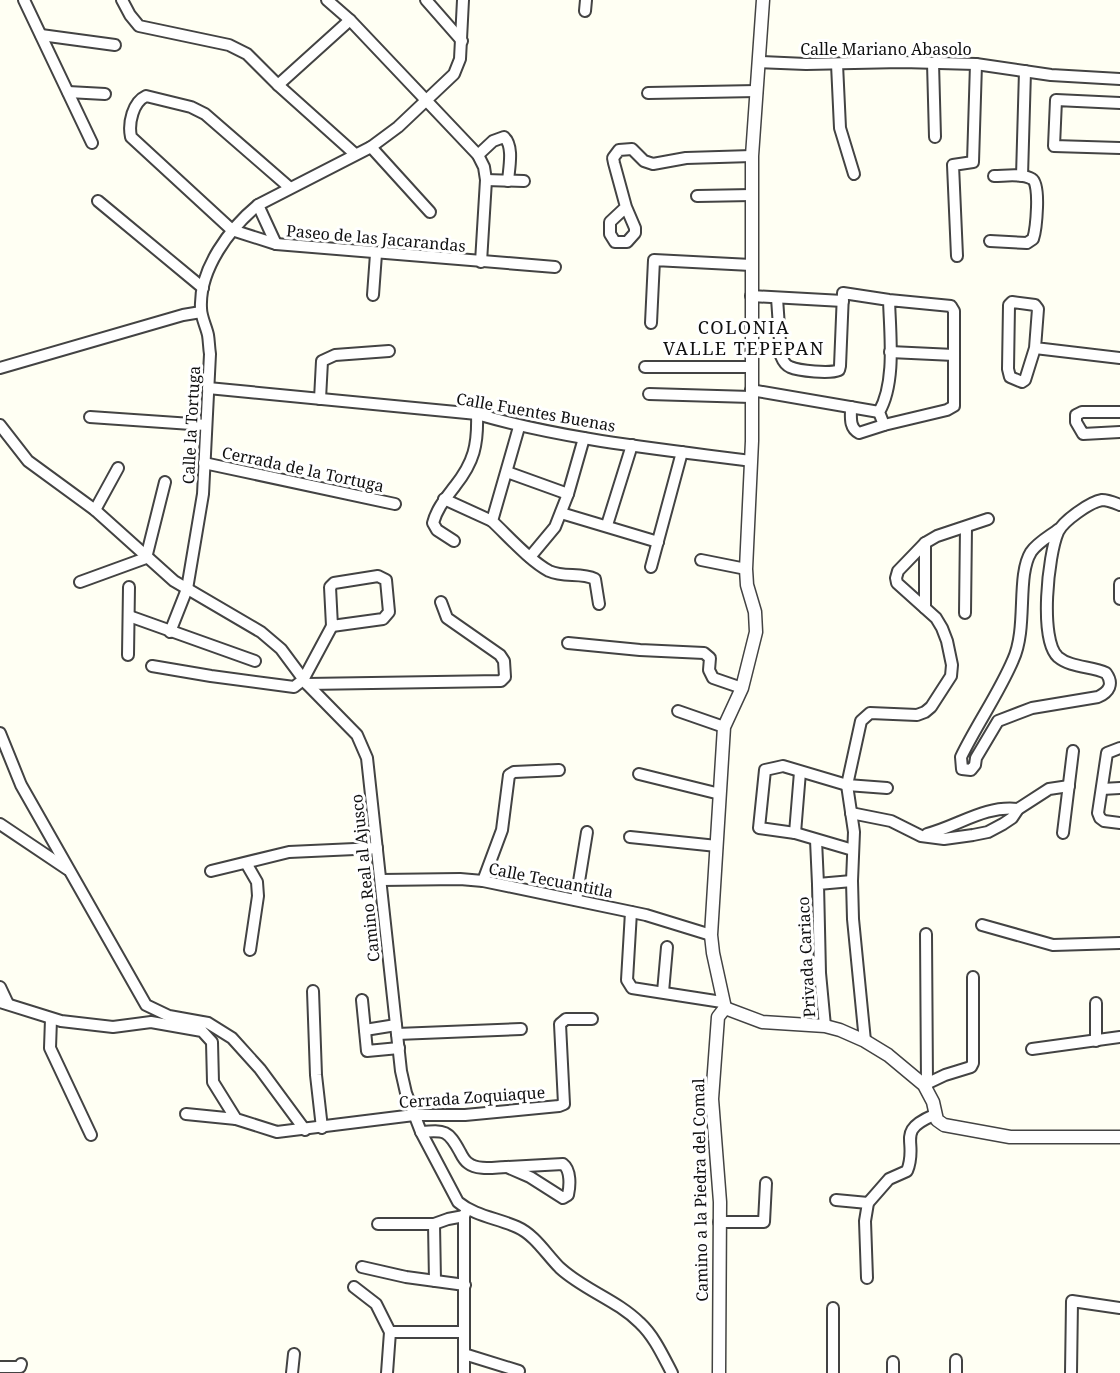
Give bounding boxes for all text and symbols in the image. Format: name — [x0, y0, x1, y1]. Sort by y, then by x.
street label: Calle Mariano Abasolo — [800, 38, 972, 60]
street label: Paseo de las Jacarandas — [285, 219, 467, 257]
district label: COLONIA VALLE TEPEPAN — [663, 315, 825, 360]
street label: Calle la Tortuga — [177, 365, 205, 485]
street label: Calle Fuentes Buenas — [455, 387, 617, 437]
street label: Cerrada de la Tortuga — [220, 441, 386, 497]
street label: Camino Real al Ajusco — [345, 793, 385, 963]
street label: Calle Tecuantitla — [487, 857, 615, 903]
street label: Privada Cariaco — [792, 896, 820, 1018]
street label: Camino a la Piedra del Comal — [687, 1078, 713, 1302]
street label: Cerrada Zoquiaque — [398, 1081, 546, 1113]

